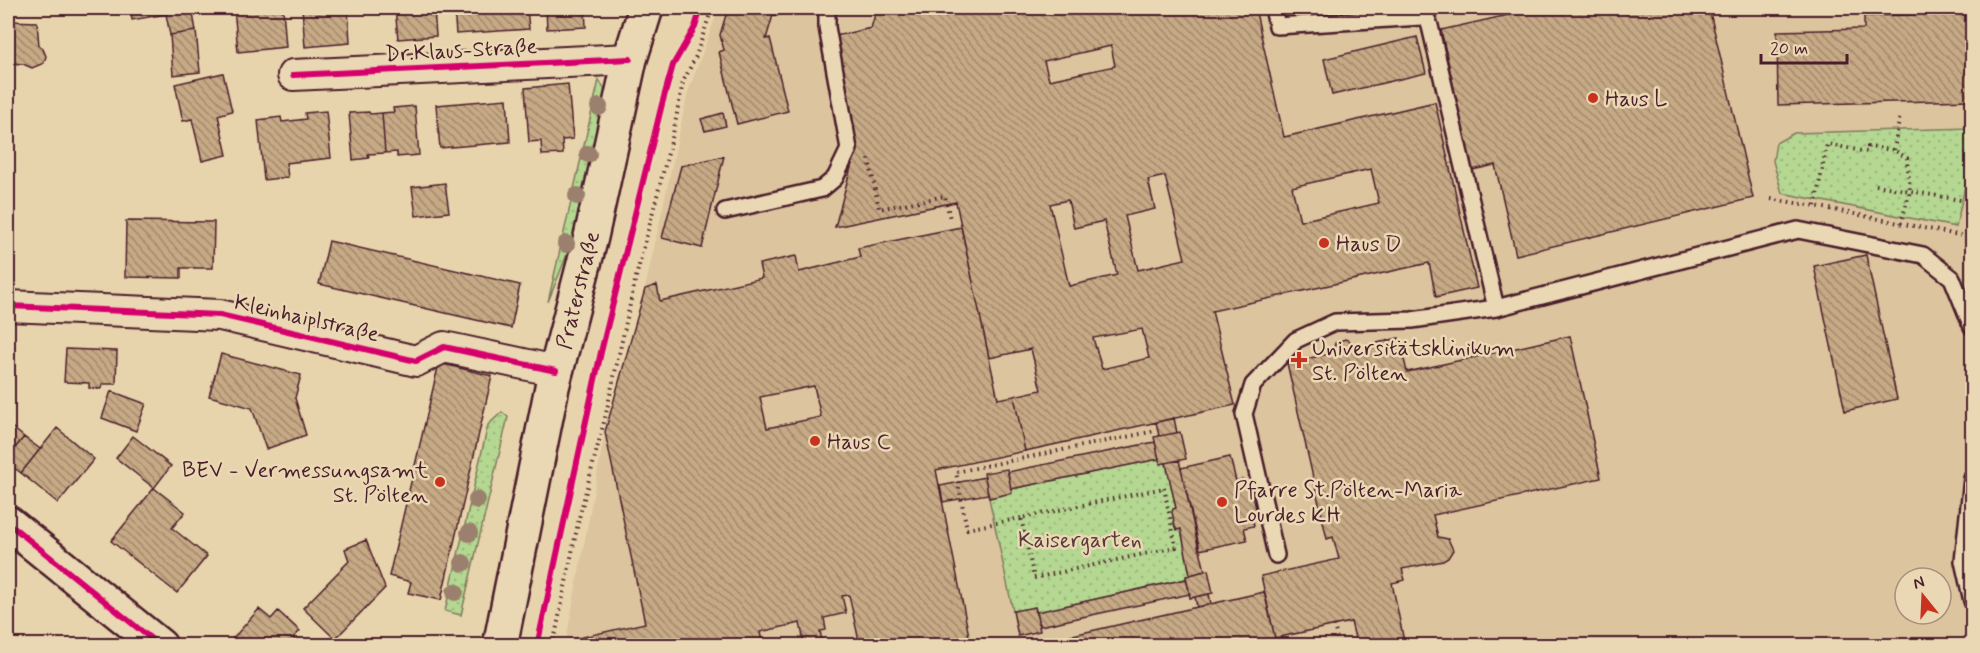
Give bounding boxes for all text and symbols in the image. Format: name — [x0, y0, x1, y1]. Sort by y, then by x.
scale bar — [1761, 27, 1846, 65]
street label: Dr.Klaus-Straße — [384, 33, 538, 69]
text: 20 m — [1770, 37, 1808, 61]
place label: Haus L — [1605, 86, 1668, 114]
marker: Haus L — [1586, 91, 1600, 105]
street label: Praterstraße — [551, 228, 607, 353]
place label: Haus D — [1336, 231, 1402, 259]
marker: Haus D — [1317, 236, 1331, 250]
street label: Kleinhaiplstraße — [232, 289, 382, 349]
place label: Universitätsklinikum St. Pölten — [1312, 335, 1515, 388]
marker: Universitätsklinikum St. Pölten — [1290, 351, 1308, 369]
place label: Haus C — [827, 429, 891, 457]
marker: Haus C — [808, 434, 822, 448]
place label: BEV - Vermessungsamt St. Pölten — [182, 457, 428, 510]
marker: BEV - Vermessungsamt St. Pölten — [433, 475, 447, 489]
place label: Pfarre St.Pölten-Maria Lourdes KH — [1234, 477, 1463, 530]
marker: Pfarre St.Pölten-Maria Lourdes KH — [1215, 495, 1229, 509]
park label: Kaisergarten — [1018, 527, 1142, 556]
north arrow — [1893, 566, 1953, 626]
text: N — [1911, 572, 1927, 595]

